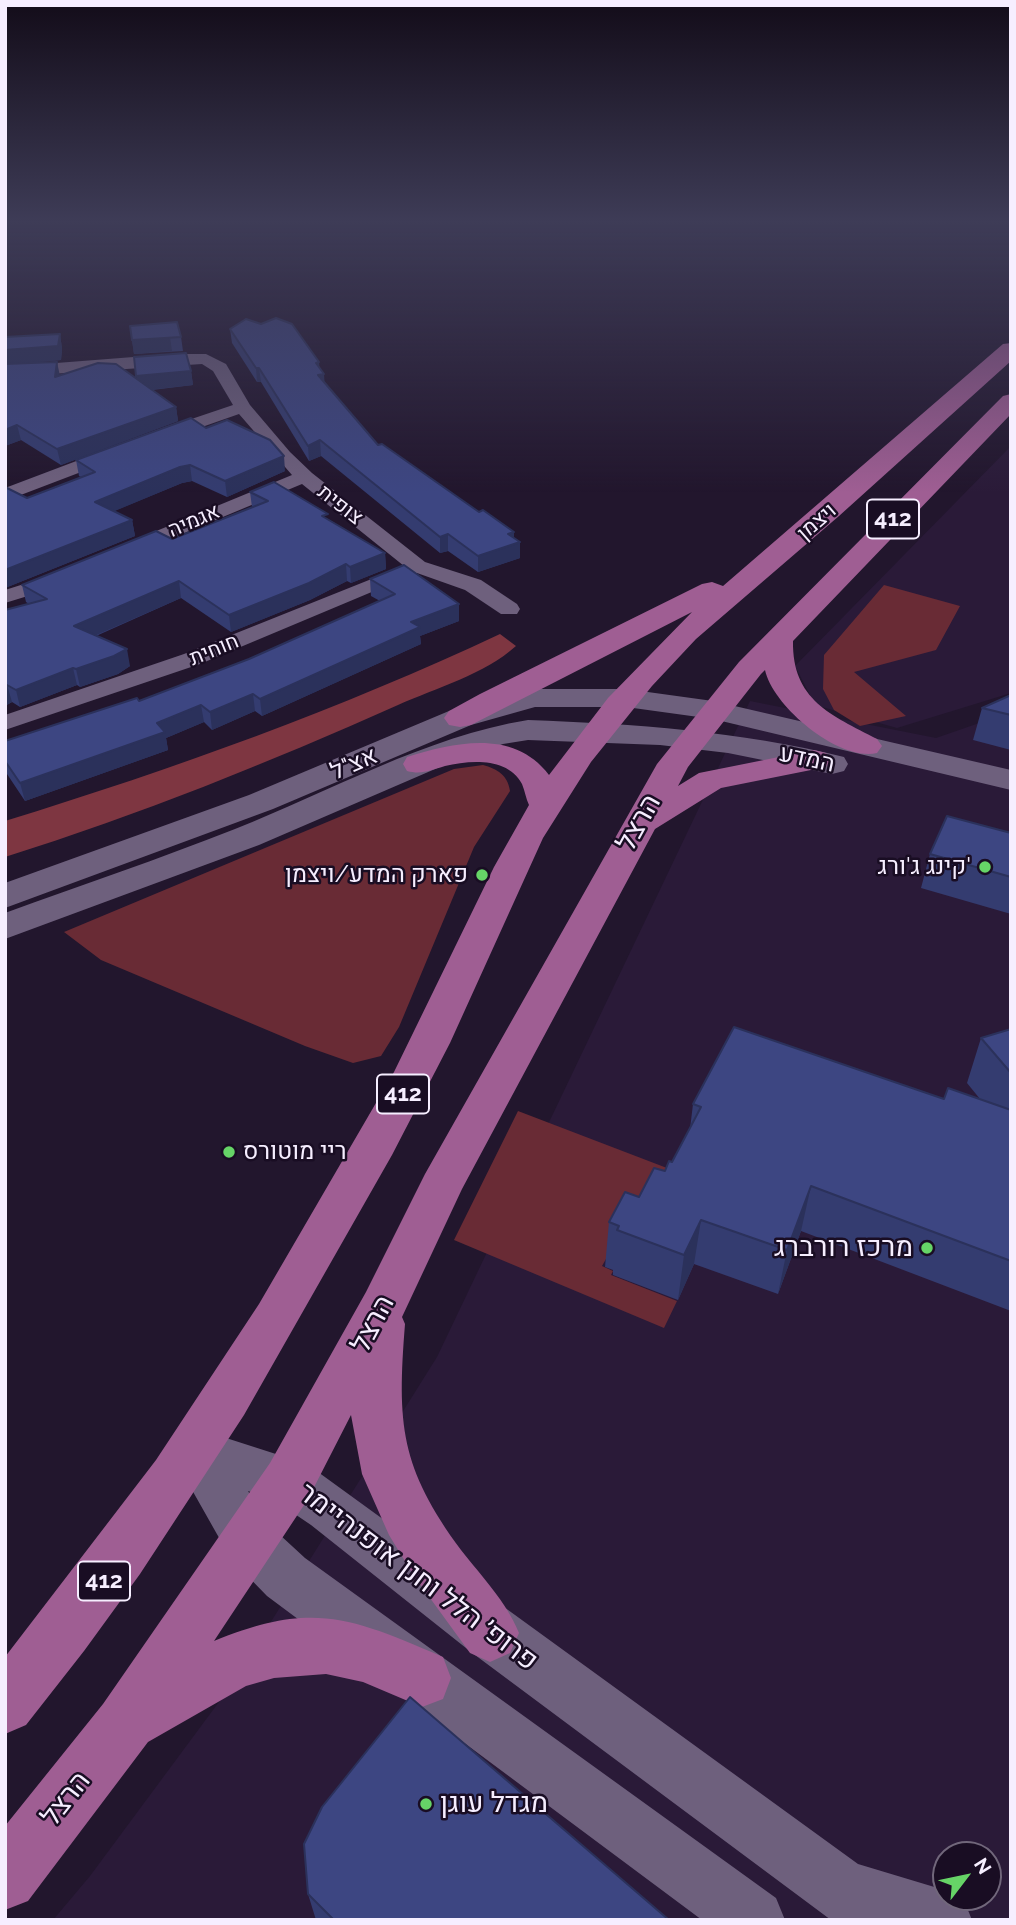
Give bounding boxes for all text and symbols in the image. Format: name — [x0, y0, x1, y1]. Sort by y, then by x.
street label: צופית — [312, 480, 368, 530]
street label: ויצמן — [792, 498, 842, 546]
street label: אגמיה — [164, 499, 224, 543]
road number: 412 — [867, 499, 919, 538]
street label: חוחית — [186, 629, 242, 671]
street label: המדע — [777, 739, 837, 779]
street label: אצ"ל — [326, 741, 382, 787]
street label: הרצל — [610, 789, 668, 857]
place label: קינג ג'ורג' — [878, 853, 971, 881]
marker: קינג ג'ורג' — [977, 859, 993, 875]
place label: פארק המדע/ויצמן — [285, 861, 468, 889]
marker: פארק המדע/ויצמן — [474, 867, 490, 883]
road number: 412 — [377, 1074, 429, 1114]
place label: ריי מוטורס — [243, 1138, 347, 1166]
marker: ריי מוטורס — [221, 1144, 237, 1160]
place label: מרכז רורברג — [774, 1231, 913, 1265]
marker: מרכז רורברג — [919, 1240, 935, 1256]
street label: הרצל — [344, 1290, 402, 1358]
street label: פרופ׳ הלל וחנן אופנהיימר — [292, 1476, 544, 1678]
road number: 412 — [78, 1562, 130, 1600]
street label: הרצל — [34, 1765, 98, 1833]
place label: מגדל עוגן — [440, 1787, 548, 1821]
marker: מגדל עוגן — [418, 1796, 434, 1812]
north arrow — [932, 1841, 1002, 1911]
text: N — [970, 1854, 996, 1878]

